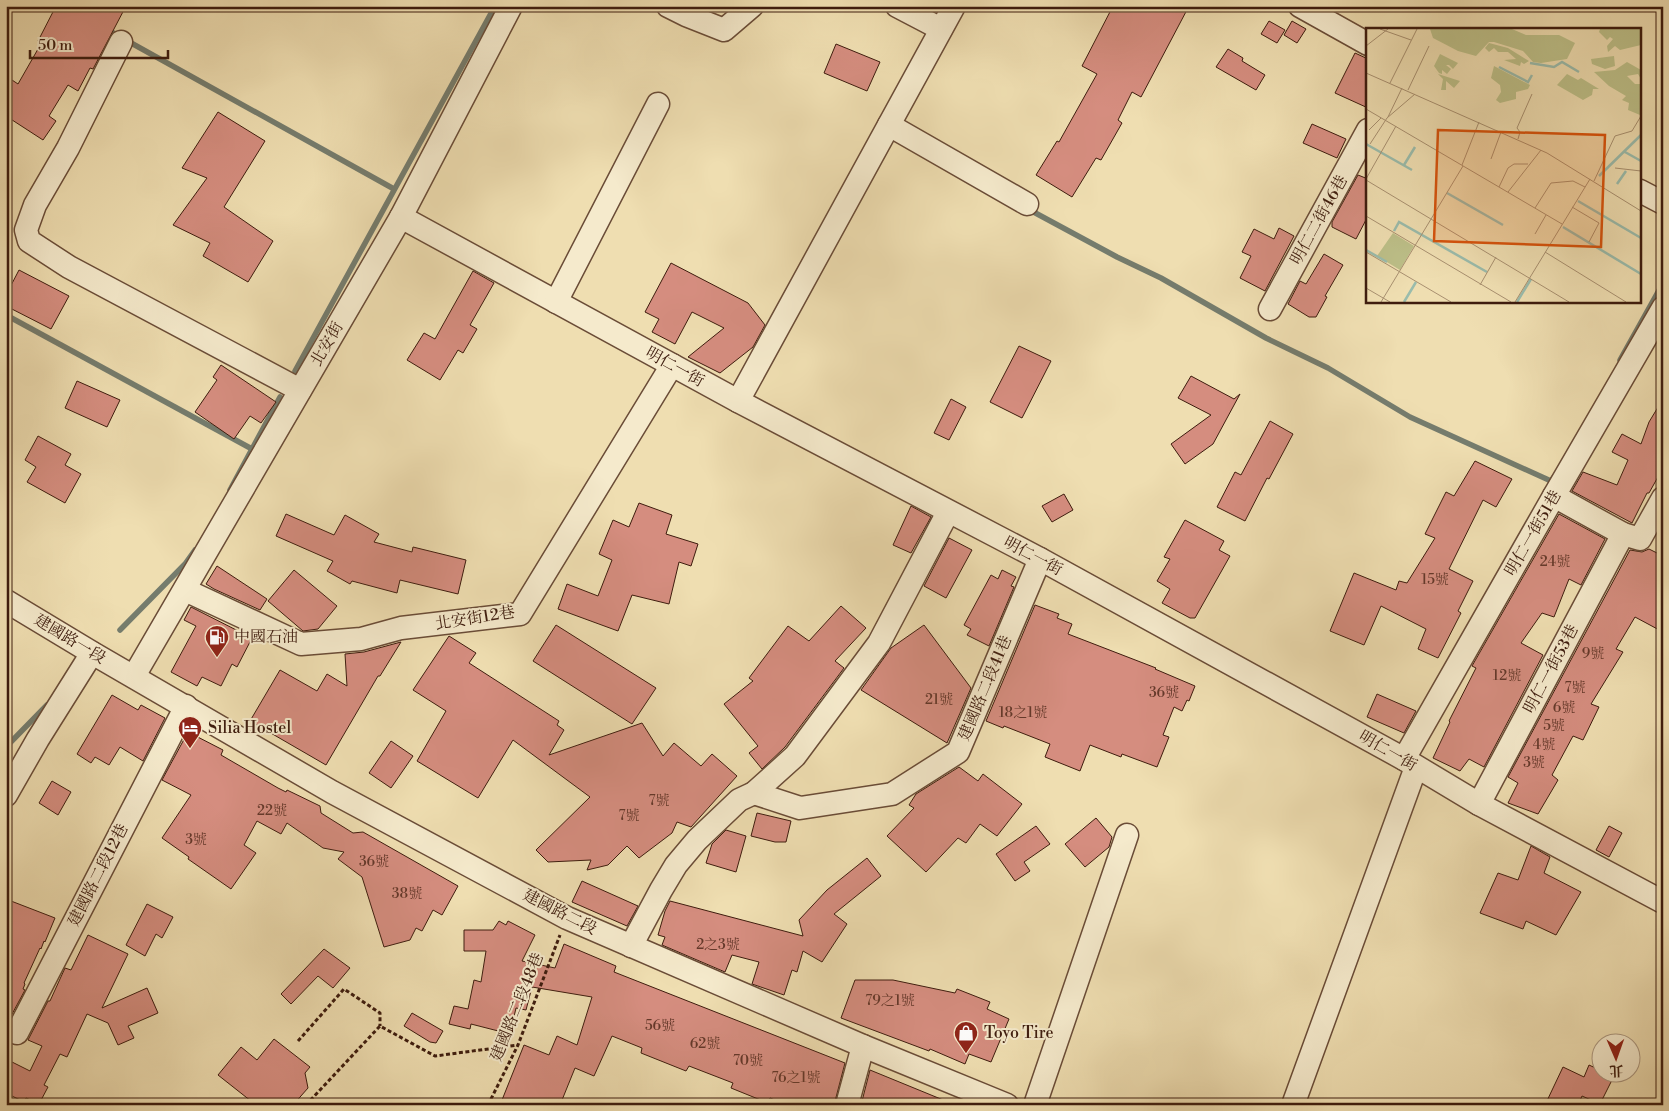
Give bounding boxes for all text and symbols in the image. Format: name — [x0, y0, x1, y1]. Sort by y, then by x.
scale bar — [30, 28, 168, 60]
inset map — [1366, 28, 1642, 302]
text: 50 m — [38, 36, 72, 55]
street label: 明仁二街46巷 — [1286, 172, 1352, 268]
street label: 北安街 — [306, 318, 348, 370]
street label: 明仁一街 — [642, 343, 708, 391]
street label: 明仁一街51巷 — [1500, 487, 1566, 579]
street label: 明仁一街 — [1000, 532, 1066, 580]
house number: 24號 — [1540, 553, 1570, 571]
house number: 15號 — [1421, 571, 1449, 589]
street label: 北安街12巷 — [434, 602, 516, 634]
street label: 建國路一段 — [31, 610, 109, 668]
street label: 明仁一街53巷 — [1519, 621, 1583, 717]
fuel station icon: 中國石油 — [204, 624, 230, 658]
place label: 中國石油 — [234, 627, 298, 647]
street label: 建國路二段41巷 — [954, 632, 1016, 744]
house number: 9號 — [1582, 645, 1604, 663]
house number: 12號 — [1493, 667, 1521, 685]
house number: 7號 — [1564, 679, 1586, 697]
house number: 36號 — [1149, 684, 1179, 702]
house number: 21號 — [925, 691, 953, 709]
house number: 6號 — [1553, 699, 1575, 717]
house number: 18之1號 — [999, 704, 1047, 722]
hotel icon: Silia Hostel — [177, 715, 203, 749]
house number: 5號 — [1543, 717, 1565, 735]
place label: Silia Hostel — [208, 718, 291, 738]
street label: 明仁一街 — [1355, 726, 1421, 776]
house number: 4號 — [1533, 736, 1555, 754]
house number: 3號 — [1523, 754, 1545, 772]
house number: 7號 — [648, 792, 670, 810]
house number: 22號 — [257, 802, 287, 820]
house number: 7號 — [618, 807, 640, 825]
street label: 建國路二段12巷 — [64, 820, 132, 930]
house number: 3號 — [185, 831, 207, 849]
house number: 36號 — [359, 853, 389, 871]
house number: 38號 — [392, 885, 422, 903]
street label: 建國路二段 — [520, 885, 600, 939]
house number: 2之3號 — [696, 936, 740, 954]
street label: 建國路二段48巷 — [486, 950, 548, 1064]
house number: 79之1號 — [865, 992, 915, 1010]
house number: 56號 — [645, 1017, 675, 1035]
shop icon: Toyo Tire — [953, 1020, 979, 1054]
place label: Toyo Tire — [984, 1023, 1054, 1043]
north arrow — [1592, 1034, 1642, 1084]
house number: 62號 — [690, 1035, 720, 1053]
house number: 70號 — [733, 1052, 763, 1070]
text: 北 — [1609, 1061, 1624, 1079]
house number: 76之1號 — [771, 1069, 821, 1087]

